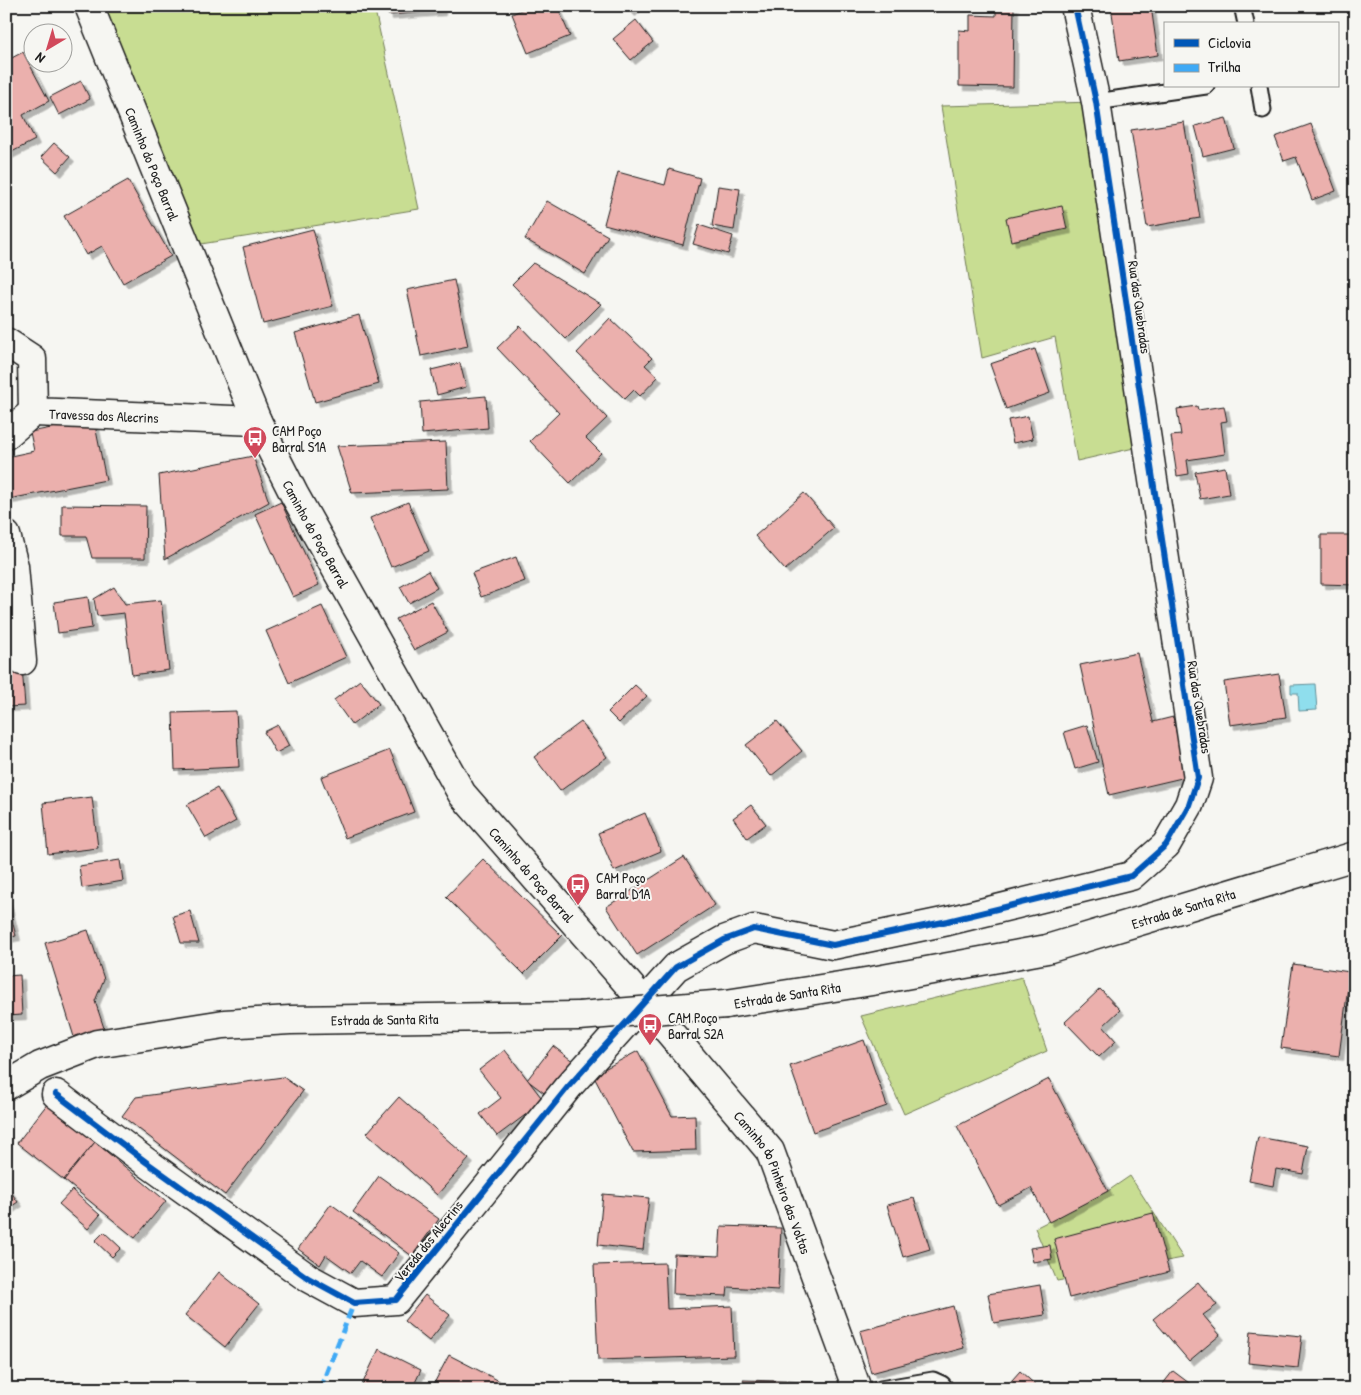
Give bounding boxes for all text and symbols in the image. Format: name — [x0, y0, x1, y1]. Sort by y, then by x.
north arrow — [22, 22, 72, 72]
legend — [1164, 22, 1338, 88]
text: Ciclovia — [1208, 32, 1251, 53]
text: N — [30, 49, 48, 68]
text: Trilha — [1208, 56, 1240, 77]
street label: Caminho do Poço Barral — [121, 104, 184, 223]
street label: Rua das Quebradas — [1124, 259, 1156, 355]
street label: Travessa dos Alecrins — [49, 403, 159, 427]
place label: CAM Poço Barral S1A — [272, 421, 326, 456]
bus stop icon: CAM Poço Barral S1A — [242, 425, 268, 459]
street label: Caminho do Poço Barral — [279, 476, 354, 591]
street label: Rua das Quebradas — [1183, 659, 1217, 755]
street label: Caminho do Poço Barral — [485, 823, 579, 926]
place label: CAM Poço Barral D1A — [596, 868, 651, 903]
bus stop icon: CAM Poço Barral D1A — [565, 872, 591, 906]
street label: Estrada de Santa Rita — [1129, 883, 1238, 932]
street label: Estrada de Santa Rita — [733, 977, 842, 1012]
street label: Estrada de Santa Rita — [331, 1008, 439, 1029]
place label: CAM Poço Barral S2A — [668, 1008, 724, 1043]
bus stop icon: CAM Poço Barral S2A — [637, 1012, 663, 1046]
street label: Caminho do Pinheiro das Voltas — [730, 1106, 816, 1256]
street label: Vereda dos Alecrins — [389, 1196, 467, 1286]

